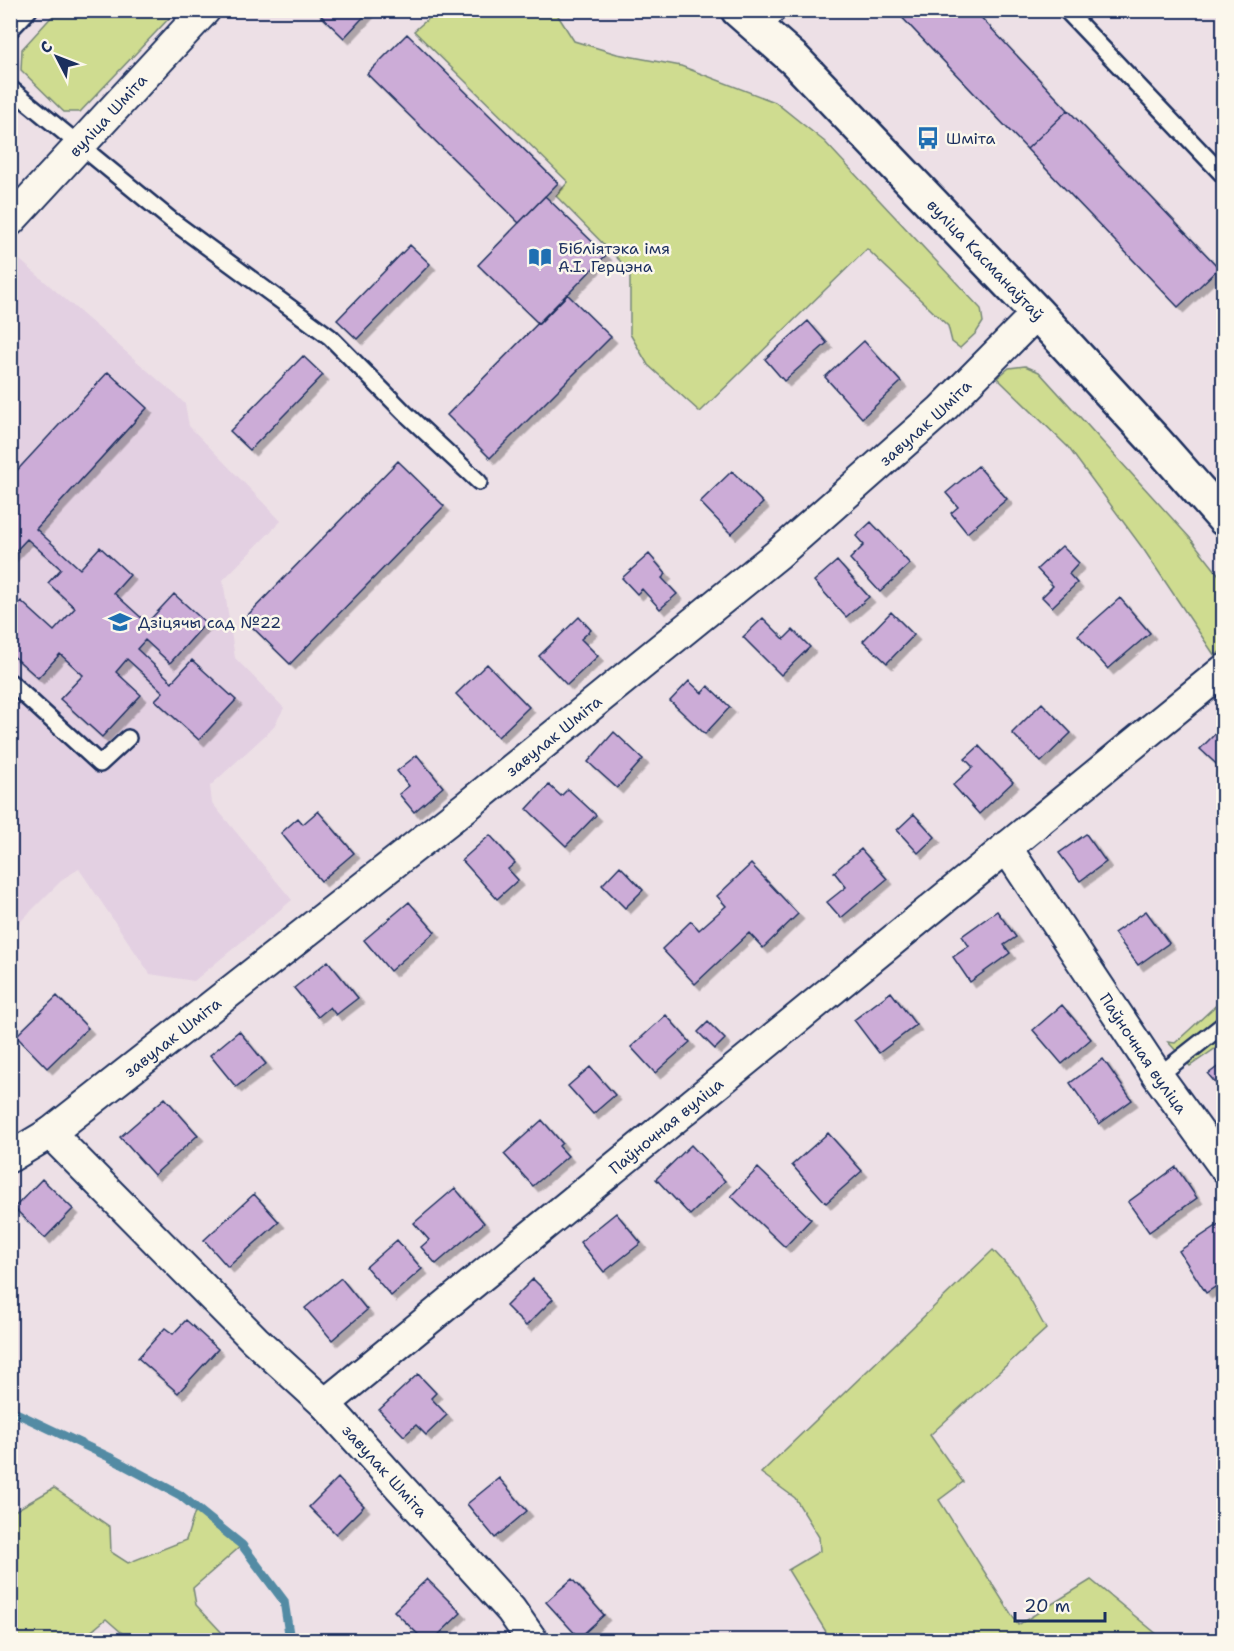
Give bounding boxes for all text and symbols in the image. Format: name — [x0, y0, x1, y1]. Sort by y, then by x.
north arrow — [27, 27, 87, 87]
text: С — [35, 36, 57, 58]
street label: вуліца Шміта — [64, 69, 151, 161]
bus stop icon: Шміта — [915, 125, 941, 151]
place label: Шміта — [946, 128, 995, 149]
street label: вуліца Касманаўтаў — [923, 194, 1049, 325]
place label: Бібліятэка імя А.І. Герцэна — [558, 238, 670, 277]
library icon: Бібліятэка імя А.І. Герцэна — [527, 244, 553, 270]
street label: завулак Шміта — [875, 375, 976, 470]
school or university icon: Дзіцячы сад №22 — [107, 609, 133, 635]
place label: Дзіцячы сад №22 — [138, 612, 281, 633]
street label: завулак Шміта — [501, 690, 606, 781]
street label: Паўночная вуліца — [1095, 989, 1192, 1118]
street label: завулак Шміта — [119, 992, 225, 1082]
street label: Паўночная вуліца — [604, 1073, 727, 1179]
street label: завулак Шміта — [338, 1420, 433, 1522]
scale bar — [1015, 1585, 1105, 1623]
text: 20 m — [1024, 1594, 1070, 1618]

